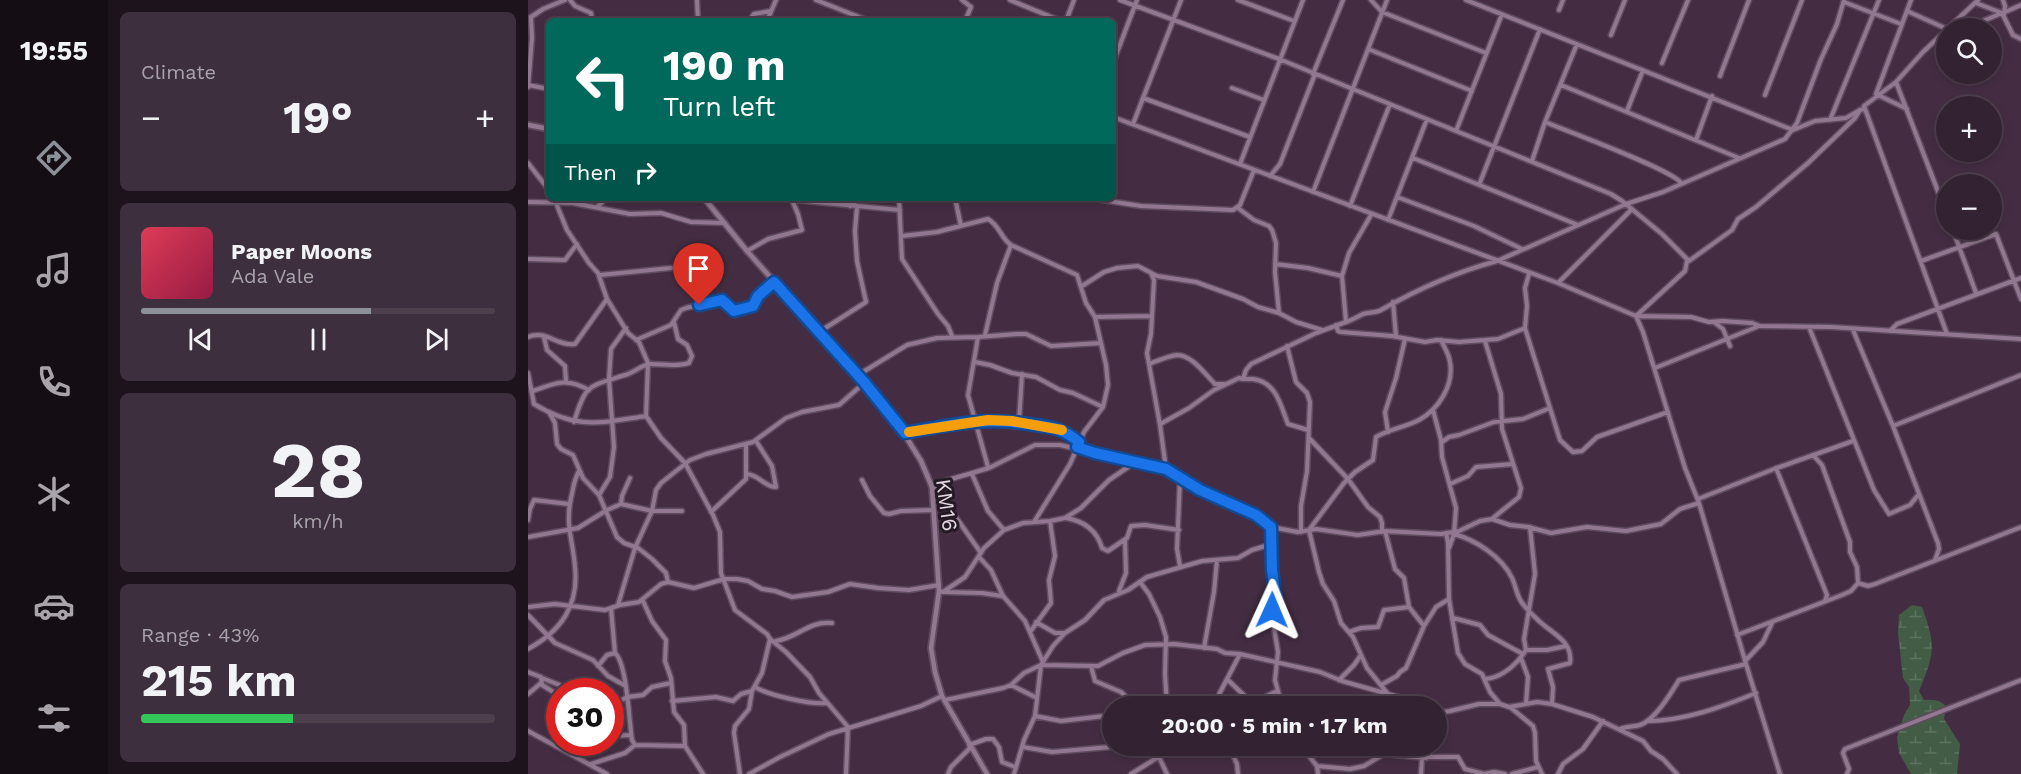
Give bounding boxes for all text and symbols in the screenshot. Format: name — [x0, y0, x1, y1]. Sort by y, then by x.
map controls — [1936, 18, 2002, 240]
button: search — [1936, 18, 2002, 84]
text: 19:55 — [20, 35, 88, 67]
text: 190 m — [663, 41, 786, 90]
icon: left — [564, 42, 642, 120]
text: Climate — [141, 60, 216, 84]
text: 19° — [283, 91, 353, 144]
text: Turn left — [663, 91, 775, 123]
button: + — [1936, 96, 2002, 162]
text: − — [141, 98, 161, 137]
text: + — [475, 98, 495, 137]
icon: directions — [33, 137, 75, 179]
icon: right — [629, 156, 662, 189]
text: Then — [564, 160, 617, 185]
button: − — [1936, 174, 2002, 240]
text: Paper Moons — [231, 239, 372, 264]
pin — [673, 243, 724, 305]
icon: music — [33, 249, 75, 291]
icon: arrive — [682, 252, 715, 285]
text: Ada Vale — [231, 264, 314, 288]
icon: previous — [184, 323, 217, 356]
icon: pause — [302, 323, 335, 356]
icon: next — [420, 323, 453, 356]
icon: phone — [33, 361, 75, 403]
text: 28 — [270, 424, 366, 516]
icon: climate — [33, 473, 75, 515]
street label: KM16 — [931, 477, 963, 533]
text: km/h — [292, 509, 344, 533]
position arrow — [1240, 578, 1304, 642]
icon: car — [33, 585, 75, 627]
text: Range · 43% — [141, 623, 259, 647]
text: 215 km — [141, 654, 297, 707]
speed limit sign: 30 — [546, 678, 624, 756]
icon: filters — [33, 697, 75, 739]
text: 20:00 · 5 min · 1.7 km — [1161, 713, 1388, 738]

